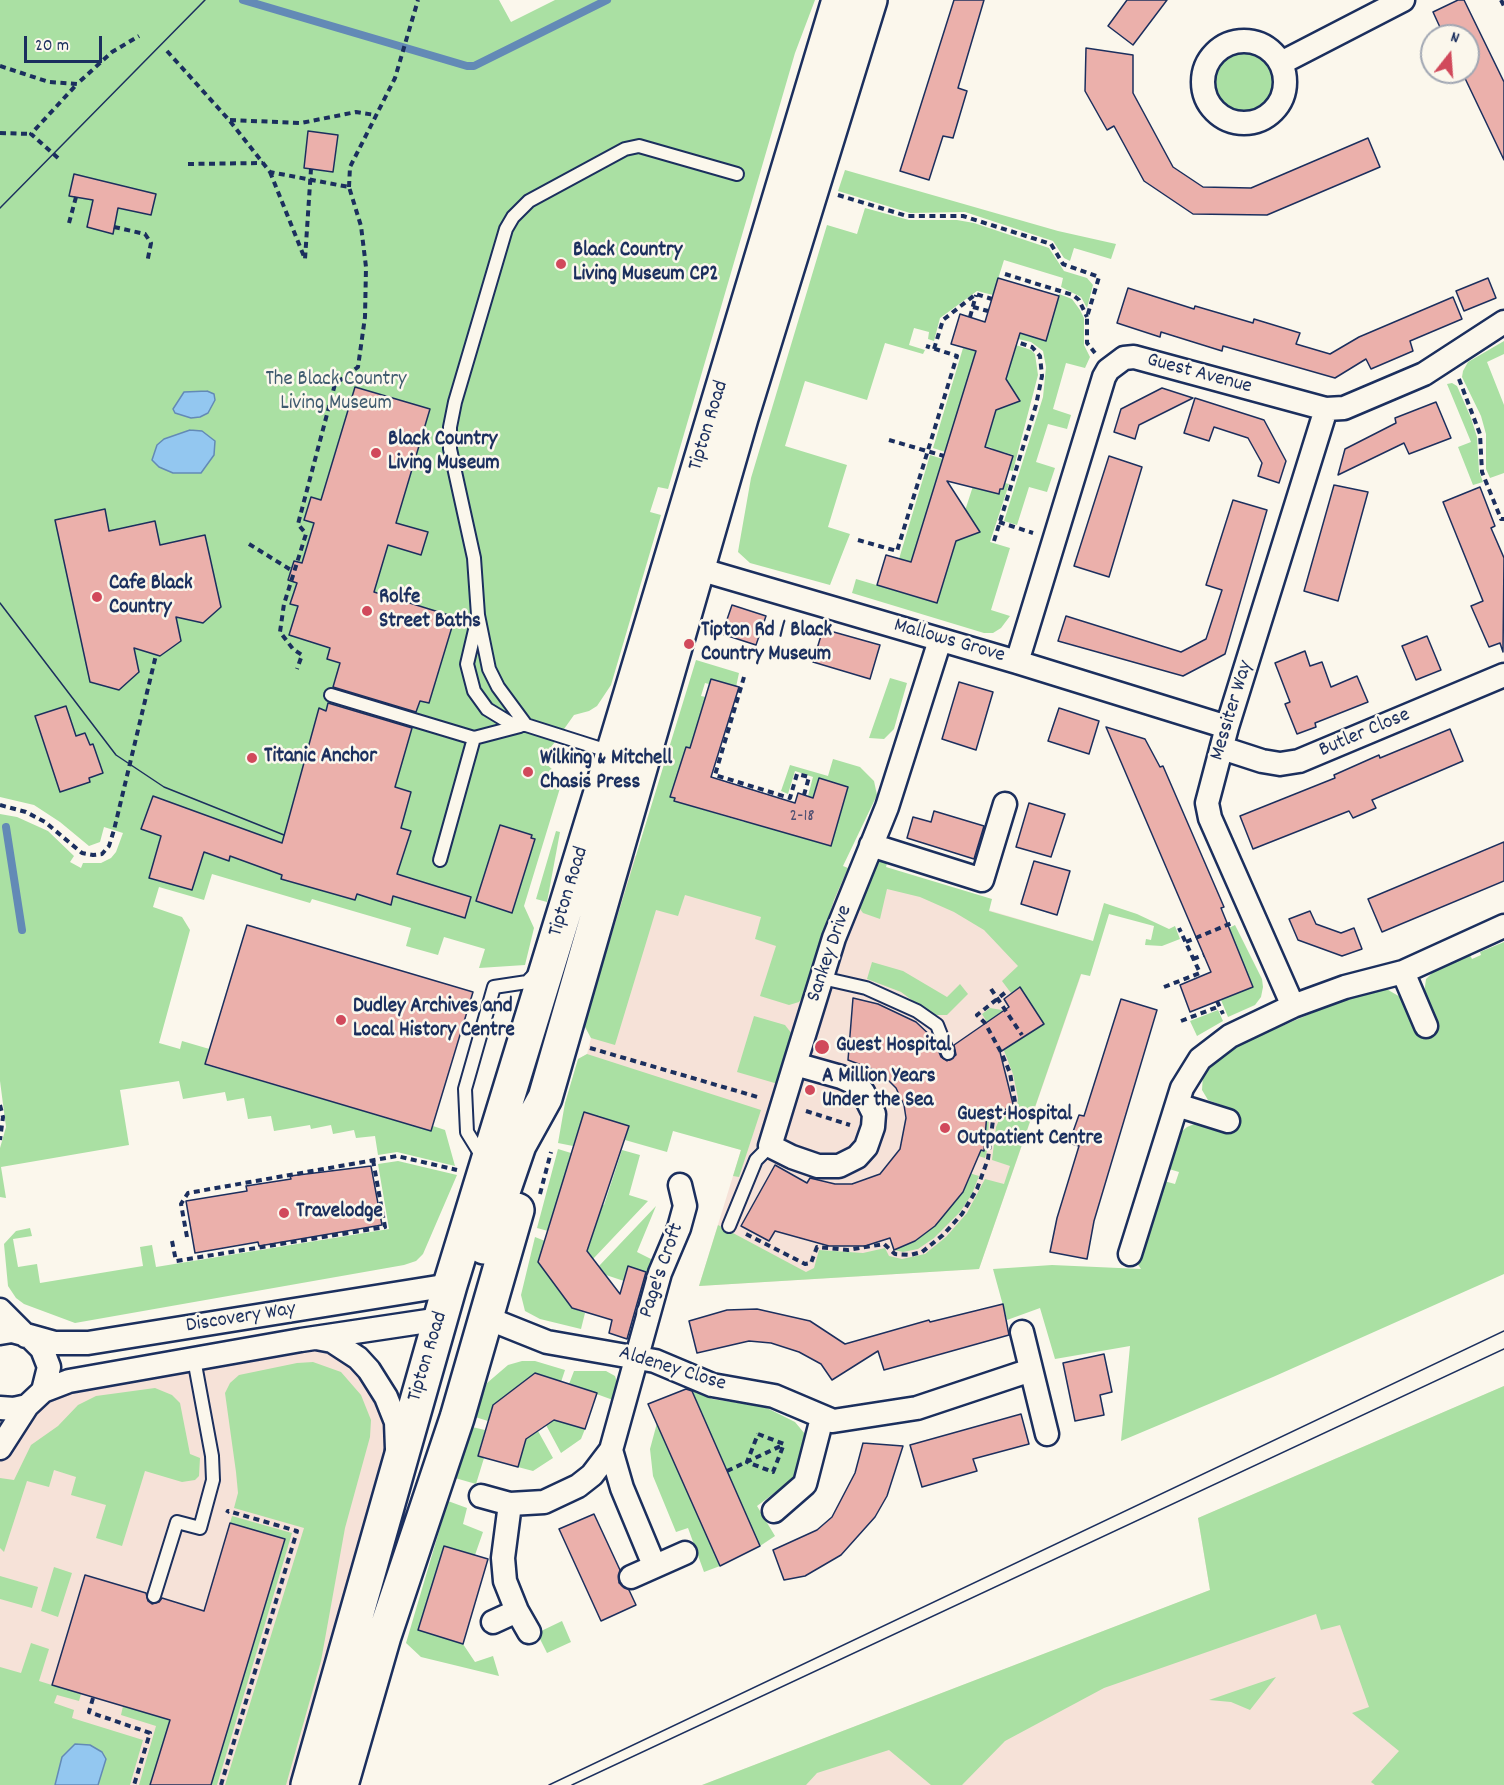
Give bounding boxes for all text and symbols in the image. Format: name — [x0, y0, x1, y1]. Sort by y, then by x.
scale bar — [27, 24, 105, 62]
north arrow — [1420, 24, 1480, 84]
text: N — [1448, 26, 1462, 50]
text: 20 m — [35, 34, 69, 59]
place label: Black Country Living Museum CP2 — [573, 239, 719, 289]
marker: Black Country Living Museum CP2 — [554, 257, 568, 271]
street label: Guest Avenue — [1144, 349, 1254, 401]
park label: The Black Country Living Museum — [265, 368, 407, 418]
street label: Tipton Road — [684, 378, 736, 474]
place label: Black Country Living Museum — [388, 428, 500, 478]
marker: Black Country Living Museum — [369, 446, 383, 460]
place label: Cafe Black Country — [109, 572, 193, 622]
place label: Rolfe Street Baths — [379, 586, 481, 636]
marker: Cafe Black Country — [90, 590, 104, 604]
marker: Rolfe Street Baths — [360, 604, 374, 618]
street label: Mallows Grove — [891, 614, 1007, 670]
place label: Tipton Rd / Black Country Museum — [701, 619, 832, 669]
marker: Tipton Rd / Black Country Museum — [682, 637, 696, 651]
street label: Messiter Way — [1206, 658, 1260, 764]
street label: Butler Close — [1316, 704, 1414, 764]
place label: Titanic Anchor — [264, 745, 377, 771]
place label: Wilking & Mitchell Chasis Press — [540, 747, 672, 797]
marker: Titanic Anchor — [245, 751, 259, 765]
marker: Wilking & Mitchell Chasis Press — [521, 765, 535, 779]
house number: 2-18 — [789, 807, 815, 829]
street label: Tipton Road — [544, 844, 596, 940]
street label: Sankey Drive — [803, 902, 859, 1006]
place label: Dudley Archives and Local History Centre — [353, 995, 515, 1045]
marker: Dudley Archives and Local History Centre — [334, 1013, 348, 1027]
place label: Guest Hospital — [836, 1034, 951, 1060]
marker: Guest Hospital — [813, 1038, 831, 1056]
place label: A Million Years Under the Sea — [822, 1065, 936, 1115]
marker: A Million Years Under the Sea — [803, 1083, 817, 1097]
place label: Guest Hospital Outpatient Centre — [957, 1103, 1103, 1153]
marker: Guest Hospital Outpatient Centre — [938, 1121, 952, 1135]
place label: Travelodge — [296, 1200, 383, 1226]
marker: Travelodge — [277, 1206, 291, 1220]
street label: Page's Croft — [635, 1220, 691, 1322]
street label: Discovery Way — [184, 1298, 298, 1340]
street label: Tipton Road — [403, 1309, 455, 1405]
street label: Aldeney Close — [615, 1342, 729, 1398]

